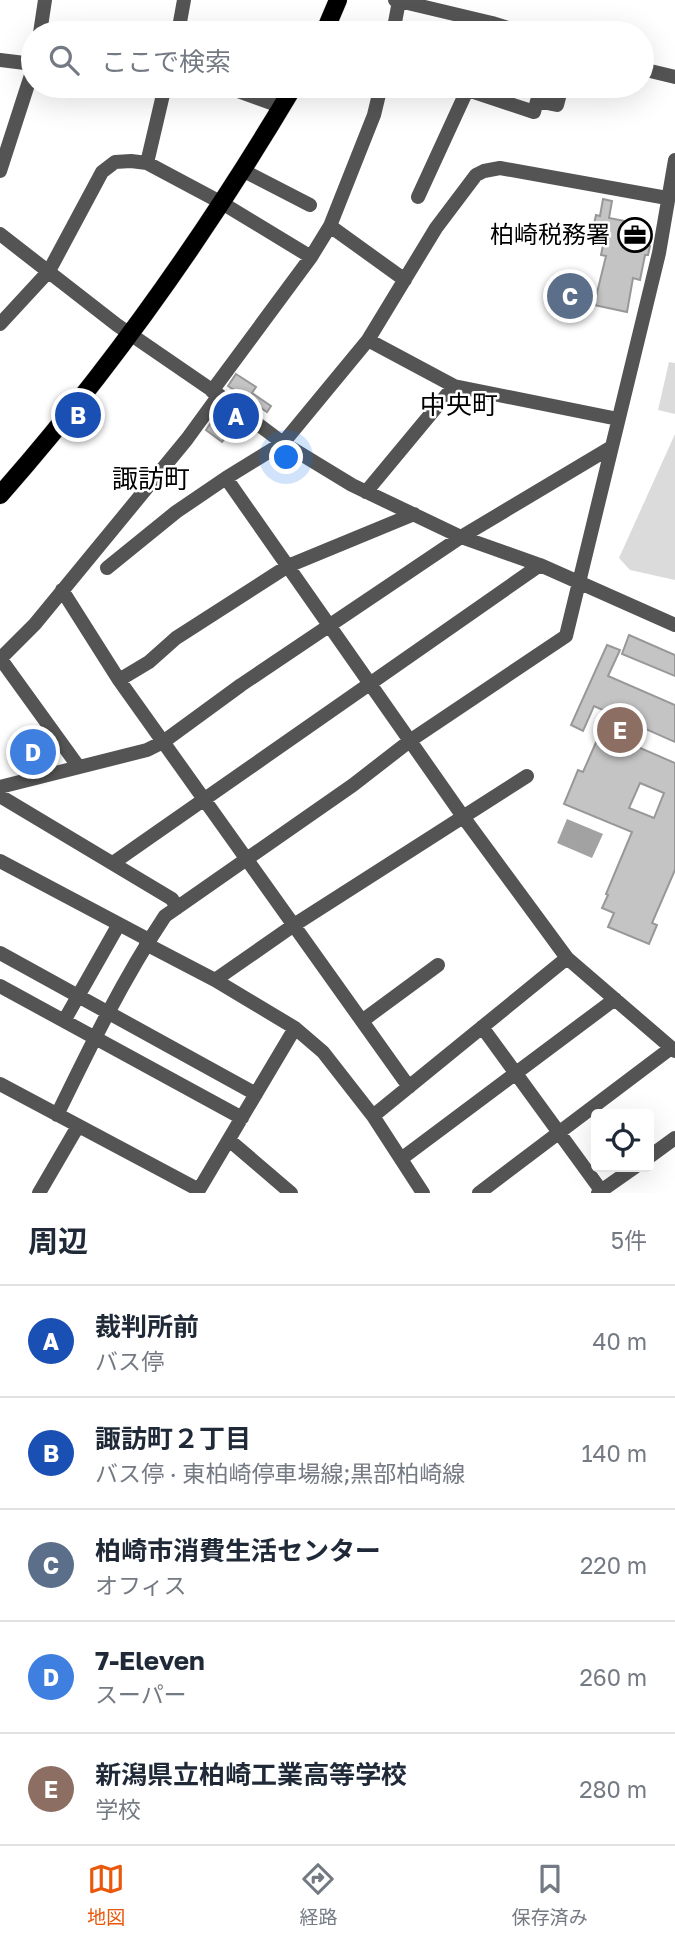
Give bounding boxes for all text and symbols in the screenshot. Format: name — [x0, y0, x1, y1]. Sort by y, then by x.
search box — [21, 21, 654, 98]
icon: search — [45, 41, 83, 79]
text: ここで検索 — [101, 46, 231, 77]
office icon: 柏崎税務署 — [616, 216, 654, 254]
place label: 柏崎税務署 — [490, 219, 610, 248]
pin: C — [547, 270, 593, 322]
pin: B — [55, 389, 101, 441]
district label: 中央町 — [420, 389, 498, 420]
pin: A — [213, 390, 259, 442]
your location — [269, 440, 303, 474]
district label: 諏訪町 — [112, 463, 190, 494]
pin: E — [597, 704, 643, 756]
pin: D — [10, 726, 56, 778]
map controls — [591, 1109, 654, 1172]
button: locate — [591, 1109, 654, 1172]
text: 周辺 — [28, 1223, 88, 1259]
text: 5件 — [611, 1226, 647, 1254]
text: 裁判所前 — [95, 1311, 199, 1342]
text: A — [43, 1327, 59, 1355]
text: 40 m — [593, 1327, 647, 1355]
text: バス停 — [95, 1347, 164, 1375]
text: 諏訪町２丁目 — [95, 1423, 251, 1454]
text: B — [43, 1439, 59, 1467]
text: 140 m — [581, 1439, 647, 1467]
text: バス停 · 東柏崎停車場線;黒部柏崎線 — [95, 1459, 465, 1487]
text: 柏崎市消費生活センター — [95, 1535, 381, 1566]
text: C — [43, 1551, 59, 1579]
text: 220 m — [580, 1551, 647, 1579]
text: オフィス — [95, 1571, 187, 1599]
text: 7-Eleven — [95, 1645, 205, 1676]
text: D — [43, 1663, 59, 1691]
text: 260 m — [579, 1663, 647, 1691]
text: スーパー — [95, 1680, 187, 1708]
text: 新潟県立柏崎工業高等学校 — [95, 1759, 407, 1790]
text: E — [44, 1775, 58, 1803]
text: 280 m — [579, 1775, 647, 1803]
text: 学校 — [95, 1795, 141, 1823]
tab: 地図 — [87, 1860, 125, 1929]
tab: 経路 — [299, 1860, 338, 1929]
tab: 保存済み — [512, 1860, 588, 1929]

